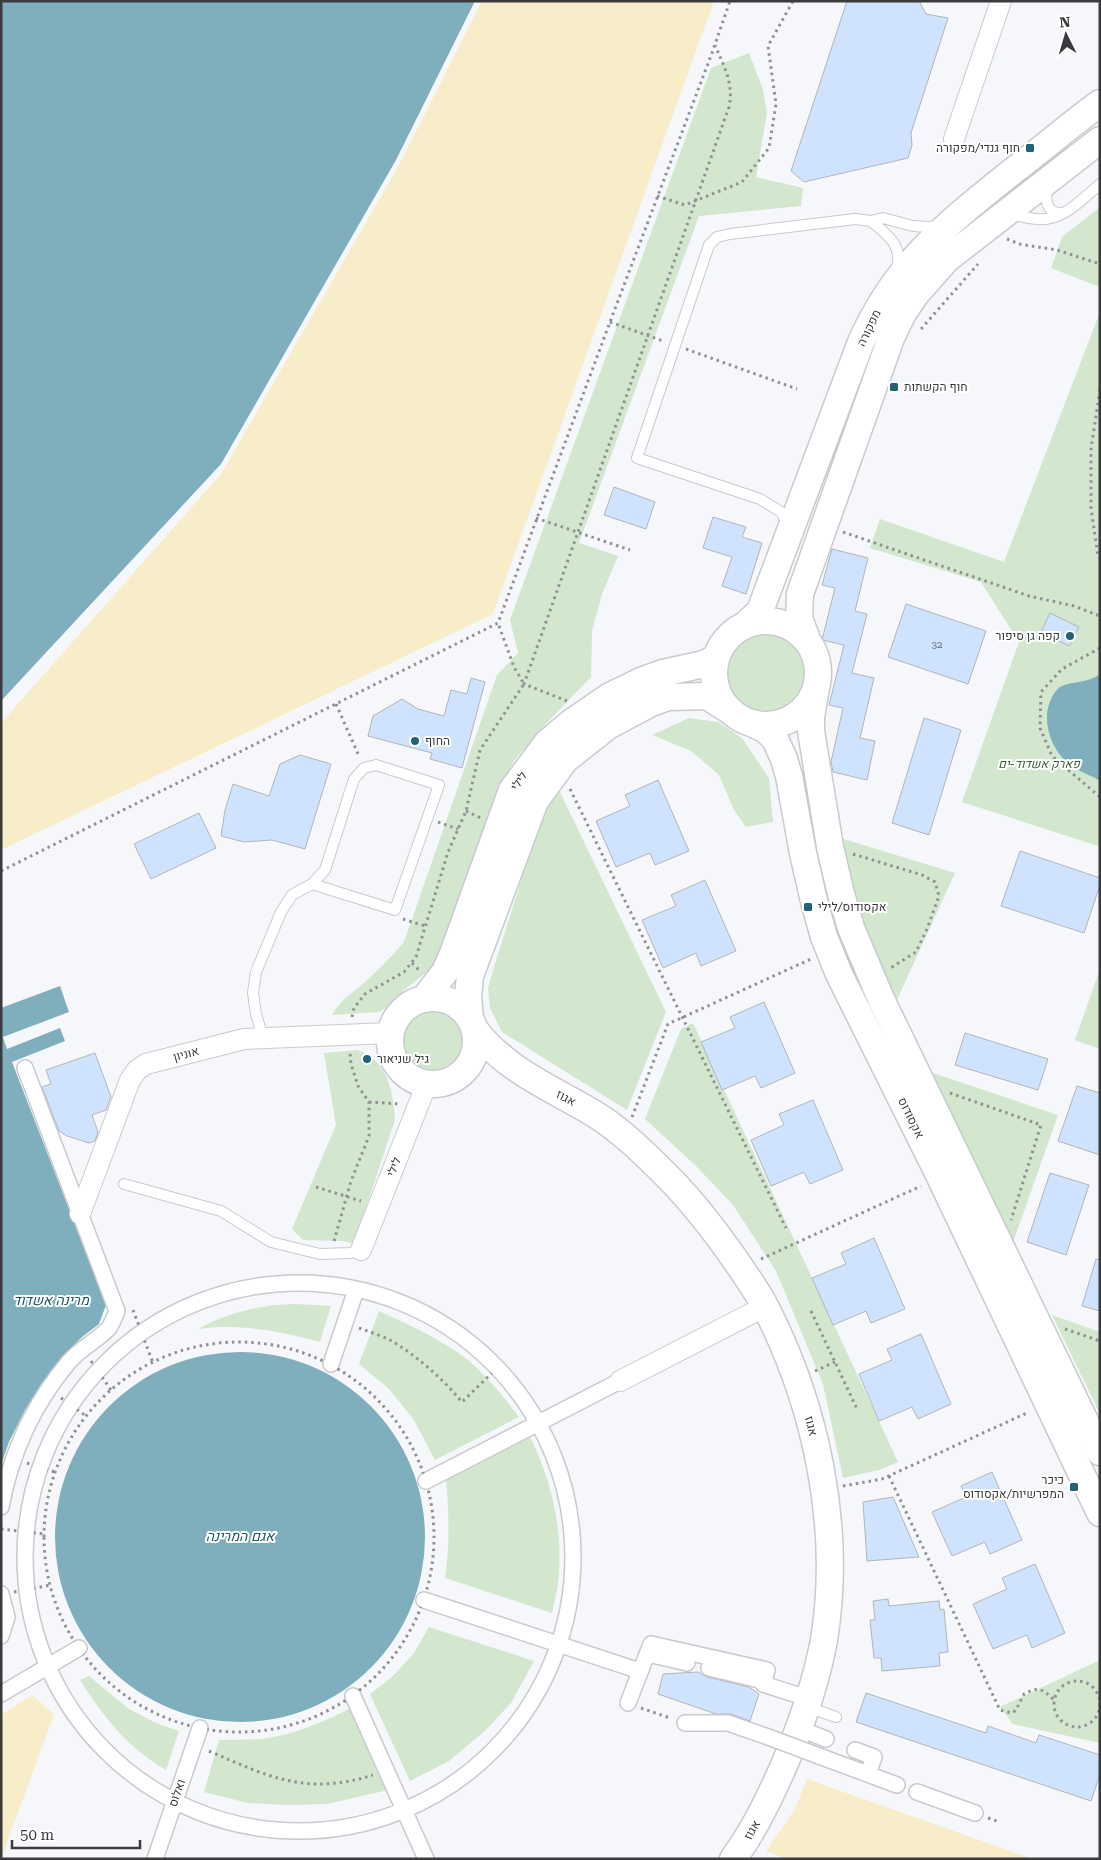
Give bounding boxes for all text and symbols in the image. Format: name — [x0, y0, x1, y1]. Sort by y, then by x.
north arrow — [1041, 10, 1091, 60]
text: N — [1059, 14, 1071, 30]
place label: חוף גנדי/מפקורה — [936, 141, 1020, 155]
marker: חוף גנדי/מפקורה — [1024, 142, 1036, 154]
street label: מפקורה — [854, 307, 884, 349]
place label: חוף הקשתות — [904, 380, 968, 394]
marker: חוף הקשתות — [888, 381, 900, 393]
place label: קפה גן סיפור — [996, 629, 1060, 643]
marker: קפה גן סיפור — [1064, 630, 1076, 642]
house number: 32 — [931, 639, 943, 650]
place label: החוף — [425, 734, 450, 748]
marker: החוף — [409, 735, 421, 747]
park label: פארק אשדוד-ים — [998, 757, 1081, 771]
street label: לילי — [508, 769, 530, 793]
place label: אקסודוס/לילי — [818, 900, 887, 914]
marker: אקסודוס/לילי — [802, 901, 814, 913]
street label: אוניון — [172, 1044, 201, 1064]
place label: גיל שניאור — [377, 1052, 429, 1066]
marker: גיל שניאור — [361, 1053, 373, 1065]
street label: אגוז — [554, 1087, 578, 1109]
street label: אקסודוס — [895, 1095, 927, 1141]
street label: לילי — [384, 1155, 404, 1179]
water label: מרינה אשדוד — [13, 1292, 90, 1308]
street label: אגוז — [802, 1415, 820, 1438]
place label: כיכר המפרשיות/אקסודוס — [963, 1473, 1064, 1501]
marker: כיכר המפרשיות/אקסודוס — [1068, 1481, 1080, 1493]
water label: אגם המרינה — [206, 1528, 276, 1544]
street label: ואלוס — [166, 1777, 188, 1809]
scale bar — [12, 1818, 140, 1850]
street label: אגוז — [741, 1818, 763, 1842]
text: 50 m — [20, 1826, 55, 1844]

